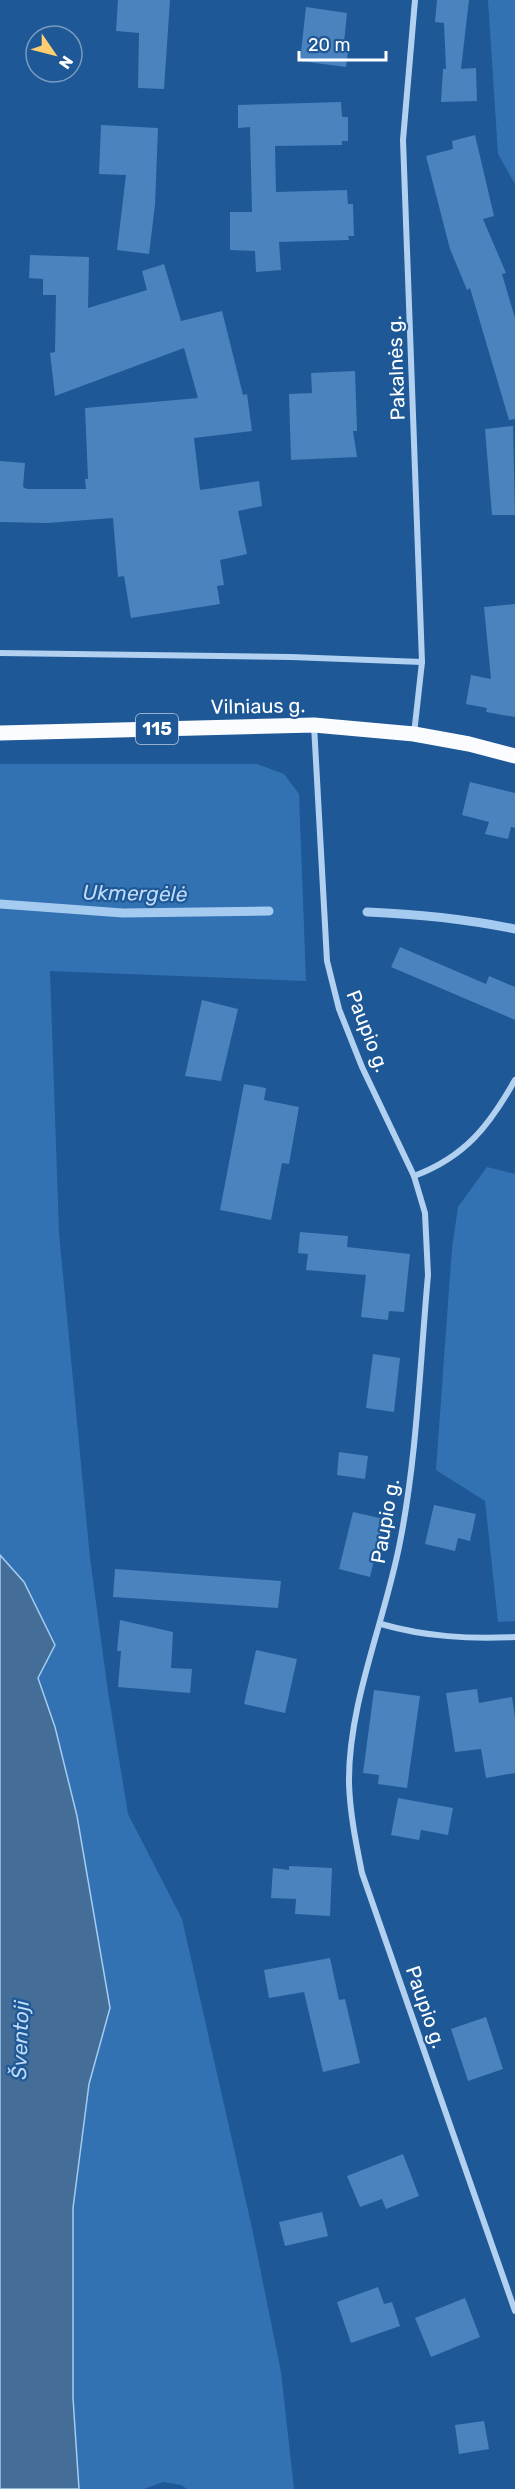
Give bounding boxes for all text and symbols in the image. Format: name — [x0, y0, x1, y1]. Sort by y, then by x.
north arrow — [24, 24, 84, 84]
scale bar — [299, 24, 386, 62]
text: 20 m — [308, 34, 350, 56]
text: N — [55, 52, 77, 72]
street label: Pakalnės g. — [382, 315, 410, 421]
street label: Vilniaus g. — [210, 693, 306, 719]
road number: 115 — [136, 714, 178, 744]
water label: Ukmergėlė — [82, 880, 188, 906]
street label: Paupio g. — [341, 987, 395, 1075]
street label: Paupio g. — [366, 1477, 404, 1565]
street label: Paupio g. — [401, 1963, 451, 2051]
water label: Šventoji — [6, 1999, 34, 2080]

